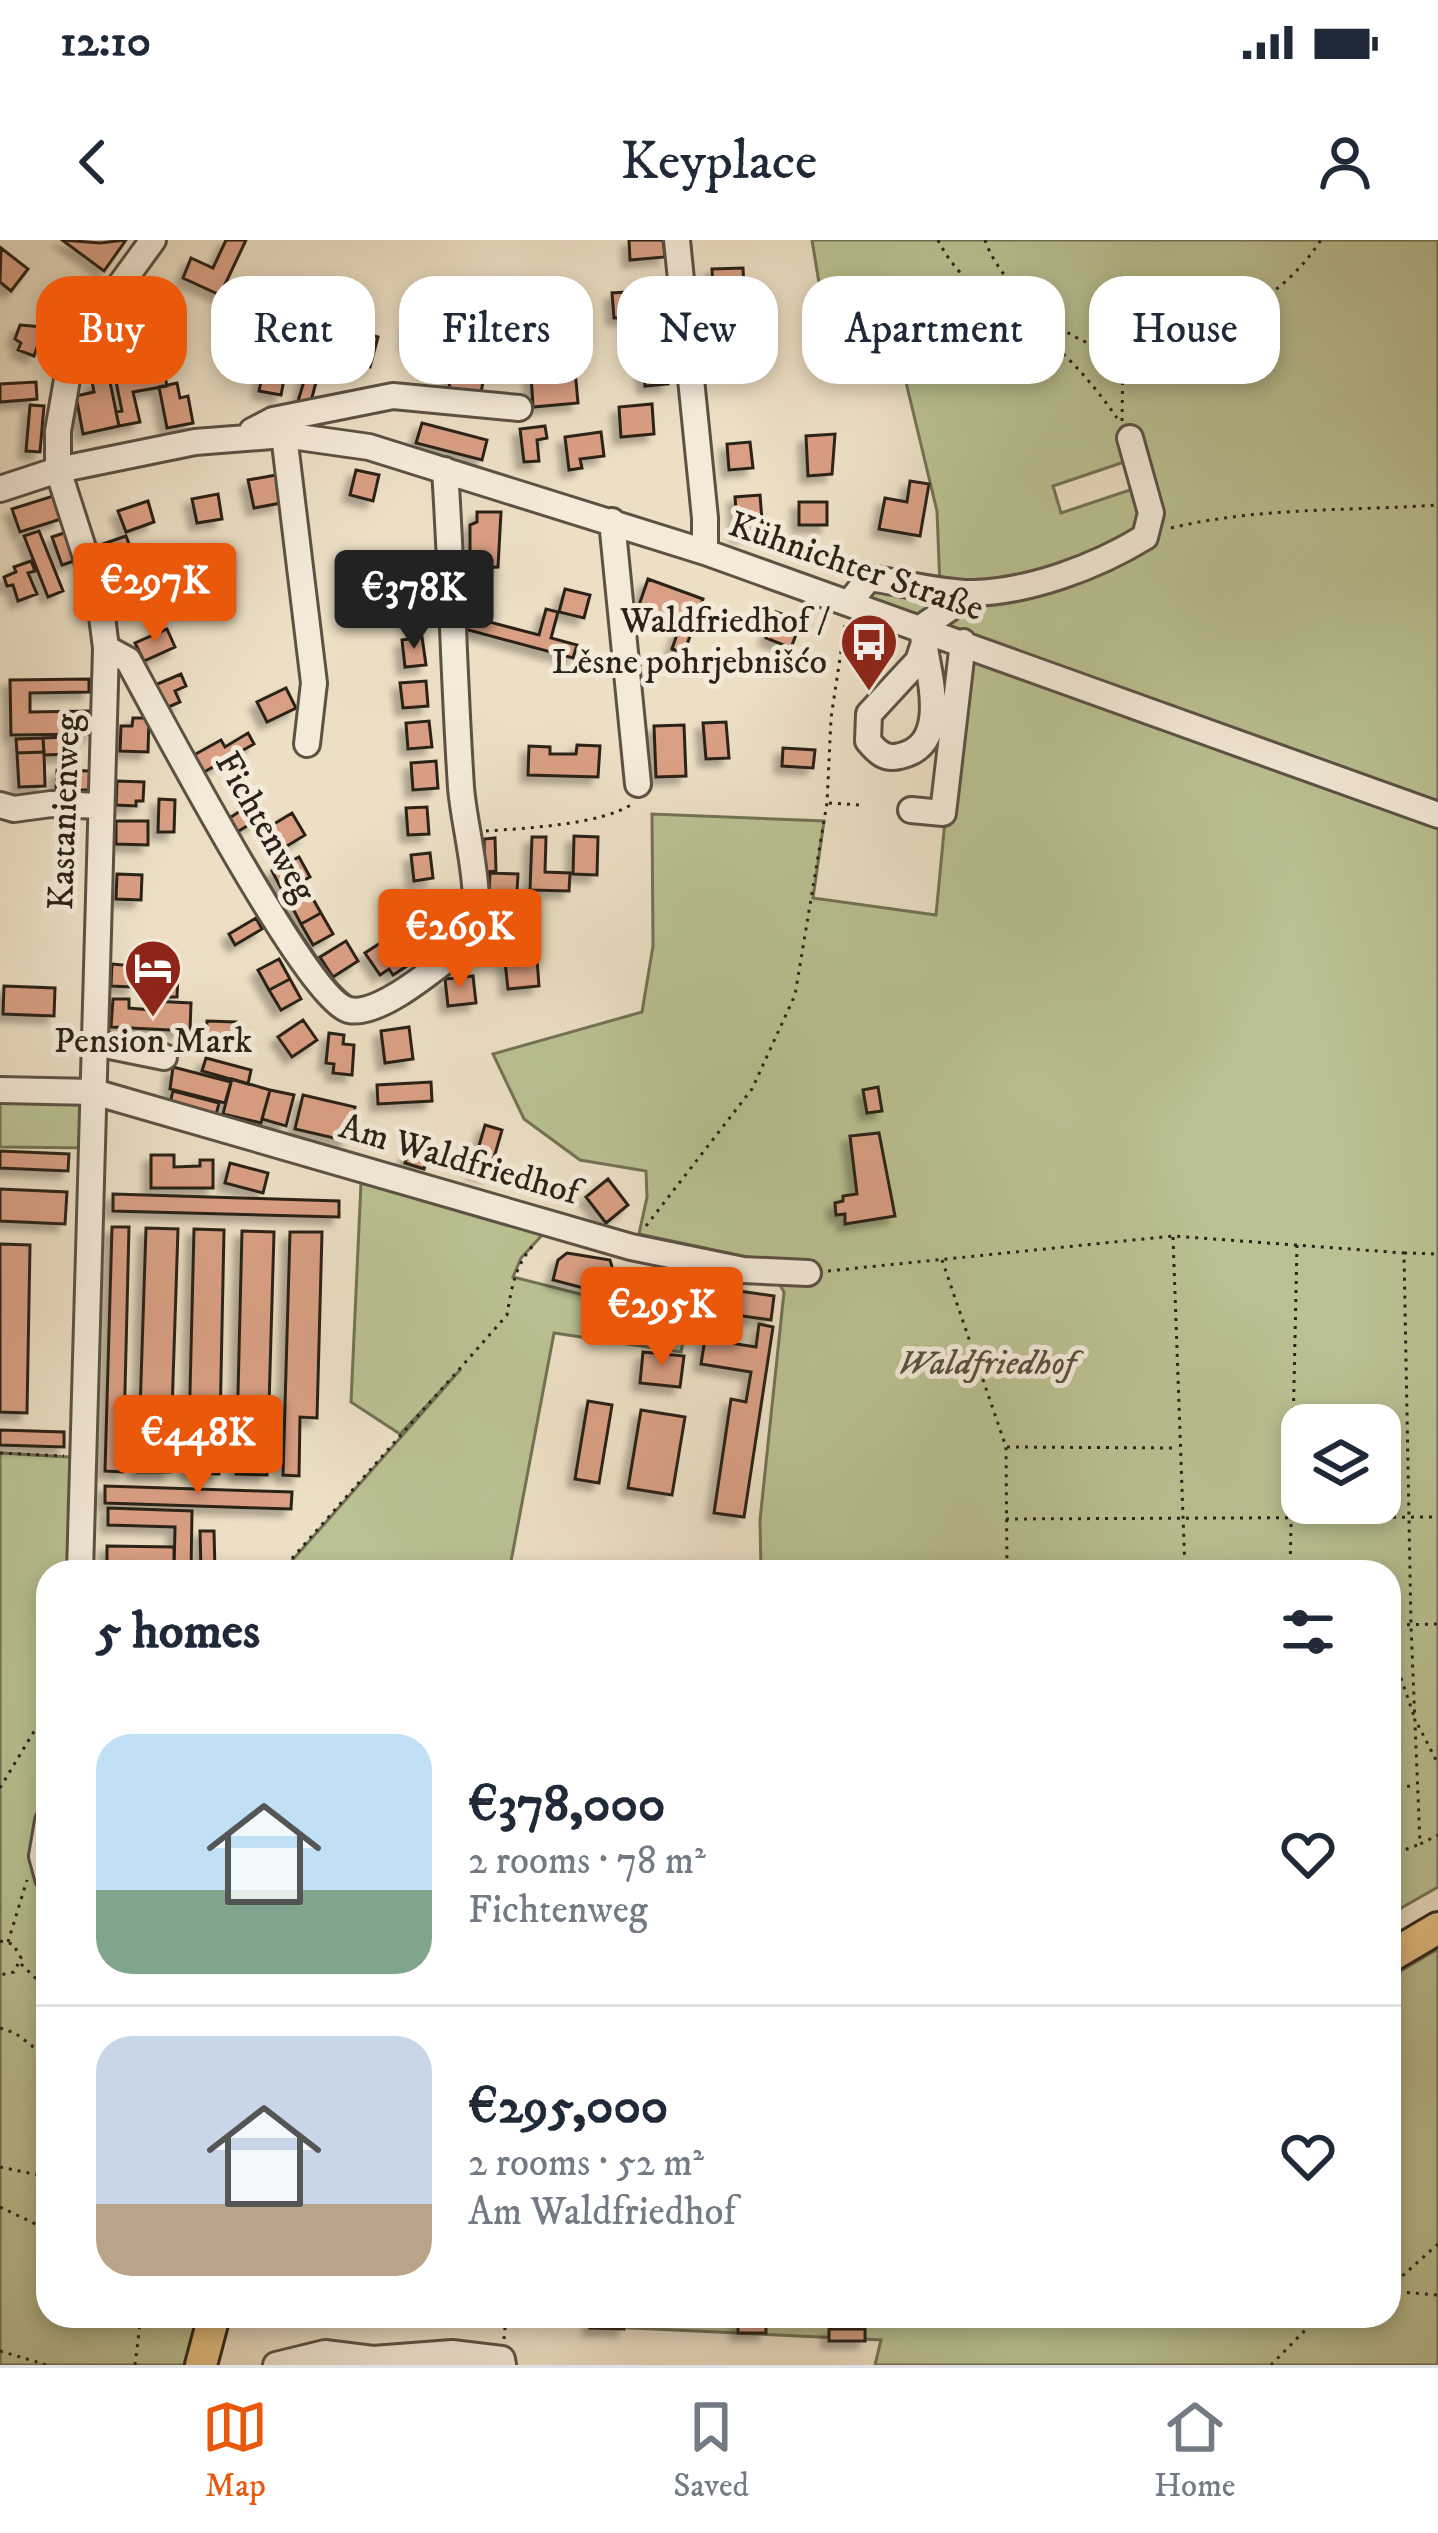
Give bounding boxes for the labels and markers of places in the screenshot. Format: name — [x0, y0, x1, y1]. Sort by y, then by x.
pin: €297K — [71, 543, 239, 645]
pin: €378K — [330, 550, 498, 652]
place label: Waldfriedhof / Lěsne pohrjebnišćo — [552, 599, 830, 685]
bus stop icon: Waldfriedhof / Lěsne pohrjebnišćo — [838, 611, 900, 693]
pin: €269K — [376, 889, 544, 991]
hotel icon: Pension Mark — [122, 937, 184, 1019]
place label: Pension Mark — [54, 1019, 253, 1064]
pin: €295K — [578, 1267, 746, 1369]
pin: €448K — [114, 1395, 282, 1497]

